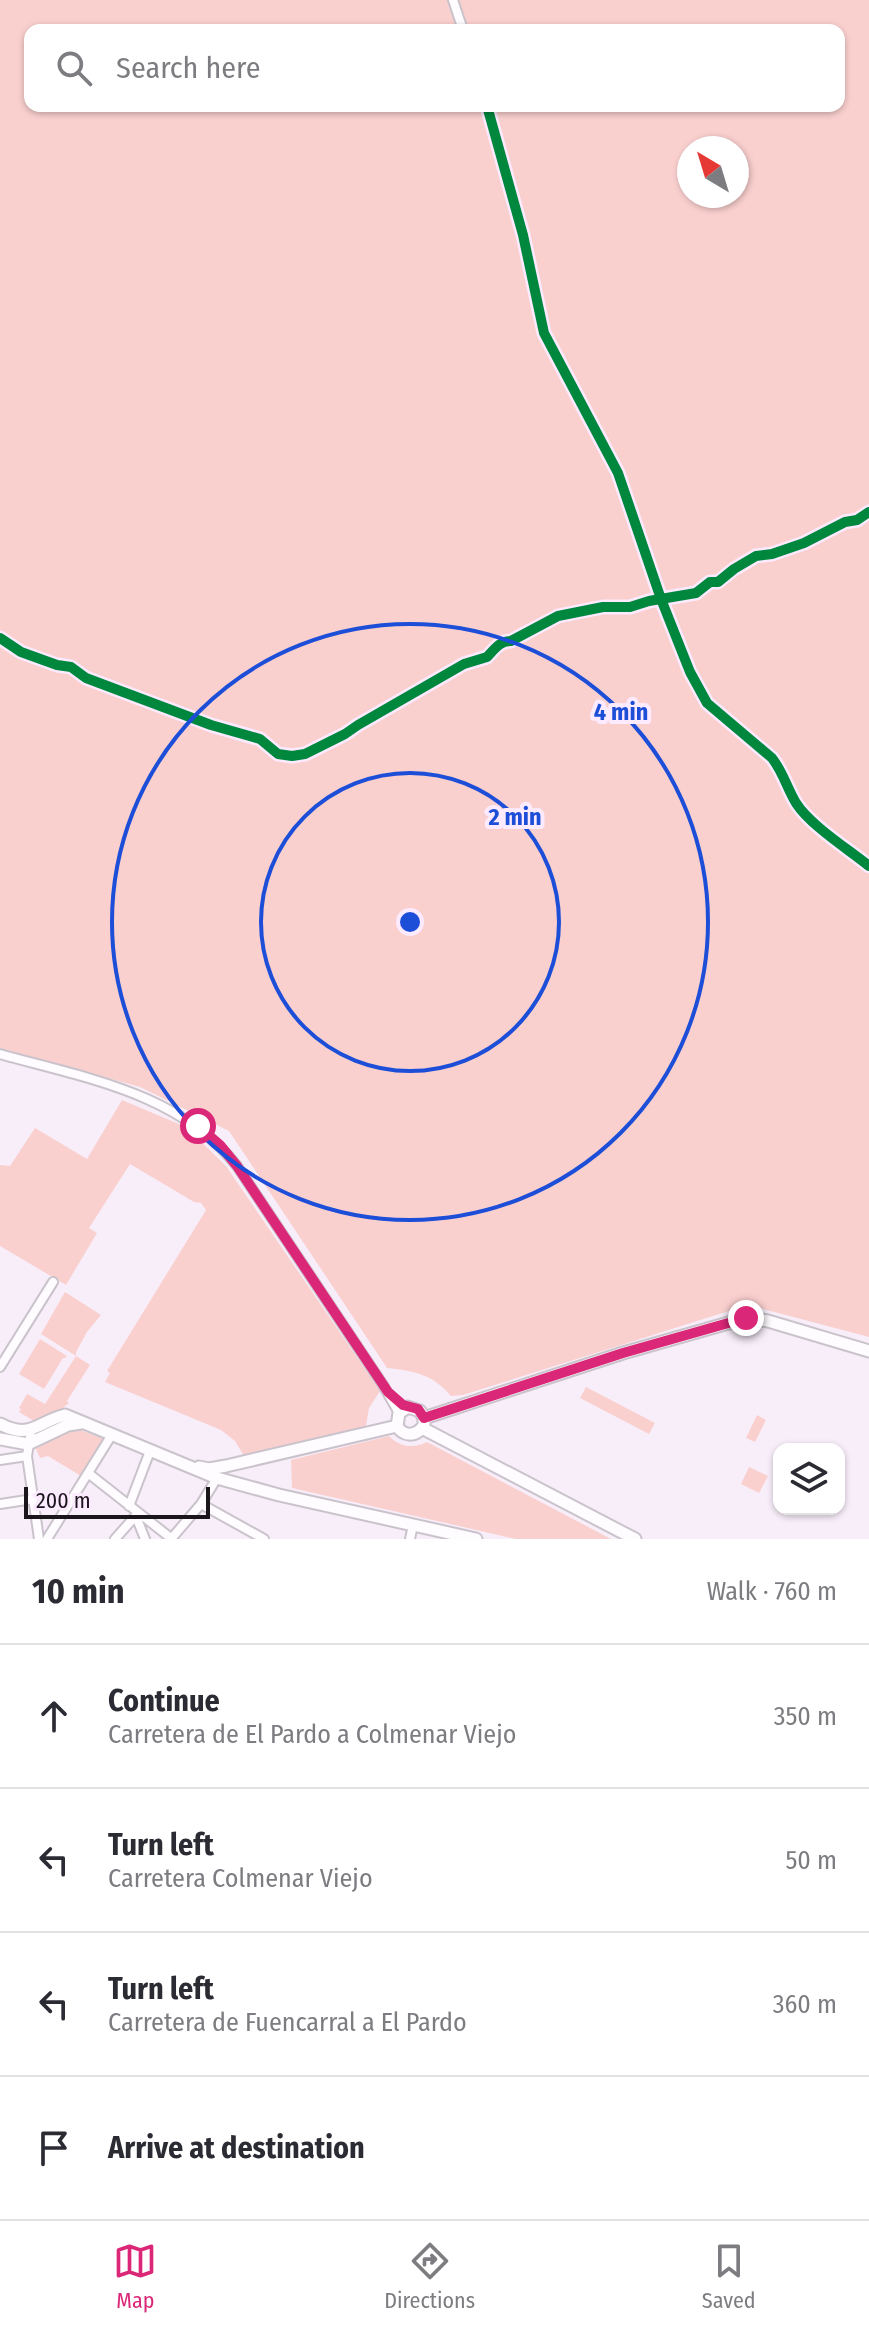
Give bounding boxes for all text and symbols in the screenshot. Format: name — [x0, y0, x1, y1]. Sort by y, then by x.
search box — [24, 24, 845, 112]
icon: search — [52, 46, 96, 90]
text: Search here — [116, 50, 261, 86]
north arrow — [677, 136, 749, 208]
text: 4 min — [594, 698, 648, 726]
text: 2 min — [487, 803, 542, 831]
centre of rings — [396, 908, 424, 936]
route start — [180, 1108, 216, 1144]
route end — [728, 1300, 764, 1336]
map controls — [773, 1443, 845, 1515]
button: layers — [773, 1443, 845, 1515]
scale bar — [24, 1483, 210, 1519]
text: 200 m — [36, 1487, 91, 1514]
text: 10 min — [32, 1571, 125, 1612]
text: Walk · 760 m — [707, 1576, 837, 1607]
text: Continue — [108, 1683, 220, 1719]
icon: ahead — [32, 1694, 76, 1738]
text: 350 m — [774, 1701, 837, 1732]
text: Carretera de El Pardo a Colmenar Viejo — [108, 1719, 516, 1750]
text: Turn left — [108, 1827, 214, 1863]
icon: left — [32, 1838, 76, 1882]
text: 50 m — [785, 1845, 837, 1876]
text: Carretera Colmenar Viejo — [108, 1863, 373, 1894]
text: Turn left — [108, 1971, 214, 2007]
icon: left — [32, 1982, 76, 2026]
text: 360 m — [773, 1989, 837, 2020]
text: Carretera de Fuencarral a El Pardo — [108, 2007, 467, 2038]
icon: arrive — [32, 2126, 76, 2170]
text: Arrive at destination — [108, 2130, 365, 2166]
tab: Map — [113, 2239, 157, 2314]
tab: Directions — [384, 2239, 475, 2314]
tab: Saved — [702, 2239, 756, 2314]

